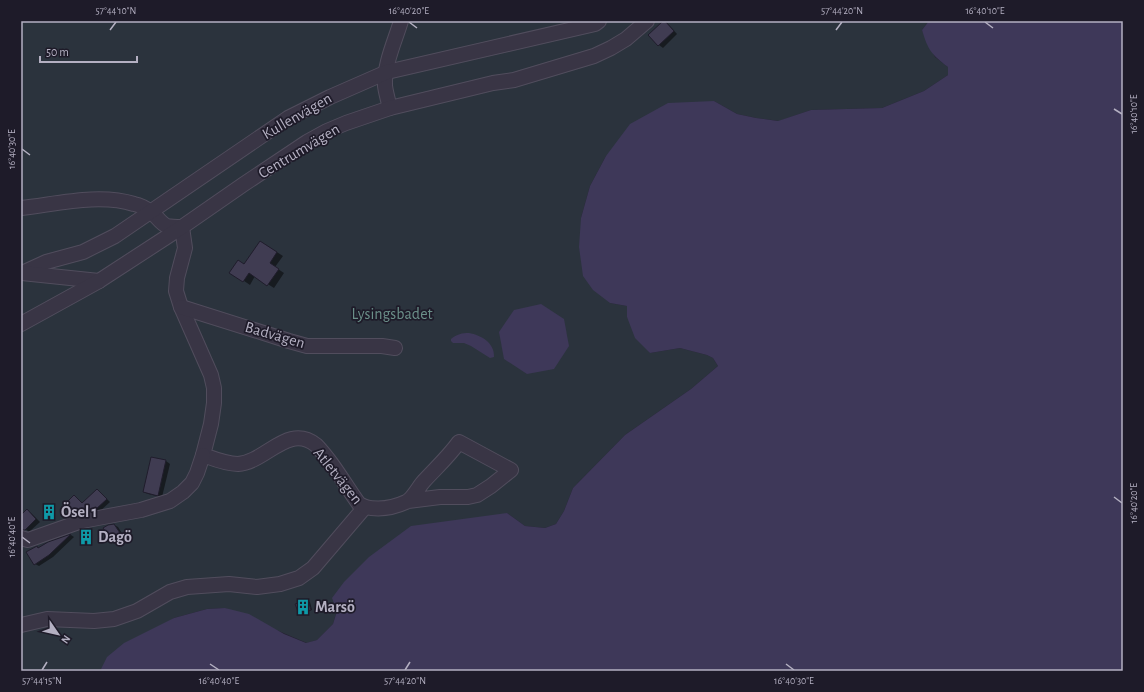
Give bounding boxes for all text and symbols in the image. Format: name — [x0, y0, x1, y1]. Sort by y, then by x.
text: 57°44'10"N — [96, 6, 136, 16]
text: 16°40'20"E — [389, 6, 429, 16]
text: 57°44'20"N — [821, 6, 863, 16]
text: 16°40'10"E — [965, 6, 1005, 16]
scale bar — [40, 38, 137, 64]
text: 50 m — [46, 46, 69, 58]
street label: Kullenvägen — [260, 90, 334, 142]
text: 16°40'10"E — [1129, 94, 1139, 134]
street label: Centrumvägen — [256, 121, 342, 181]
text: 16°40'30"E — [7, 129, 17, 169]
park label: Lysingsbadet — [351, 306, 433, 323]
street label: Badvägen — [243, 319, 307, 351]
street label: Atletvägen — [310, 445, 366, 507]
text: 16°40'20"E — [1129, 483, 1139, 523]
place label: Ösel 1 — [61, 502, 97, 520]
building icon: Ösel 1 — [40, 503, 58, 521]
text: 16°40'40"E — [7, 517, 17, 557]
building icon: Dagö — [77, 528, 95, 546]
place label: Dagö — [98, 529, 132, 545]
building icon: Marsö — [294, 598, 312, 616]
place label: Marsö — [315, 599, 355, 615]
north arrow — [38, 614, 78, 654]
text: N — [59, 633, 73, 646]
text: 57°44'15"N — [22, 676, 62, 686]
text: 16°40'40"E — [199, 676, 239, 686]
text: 57°44'20"N — [384, 676, 426, 686]
text: 16°40'30"E — [774, 676, 814, 686]

